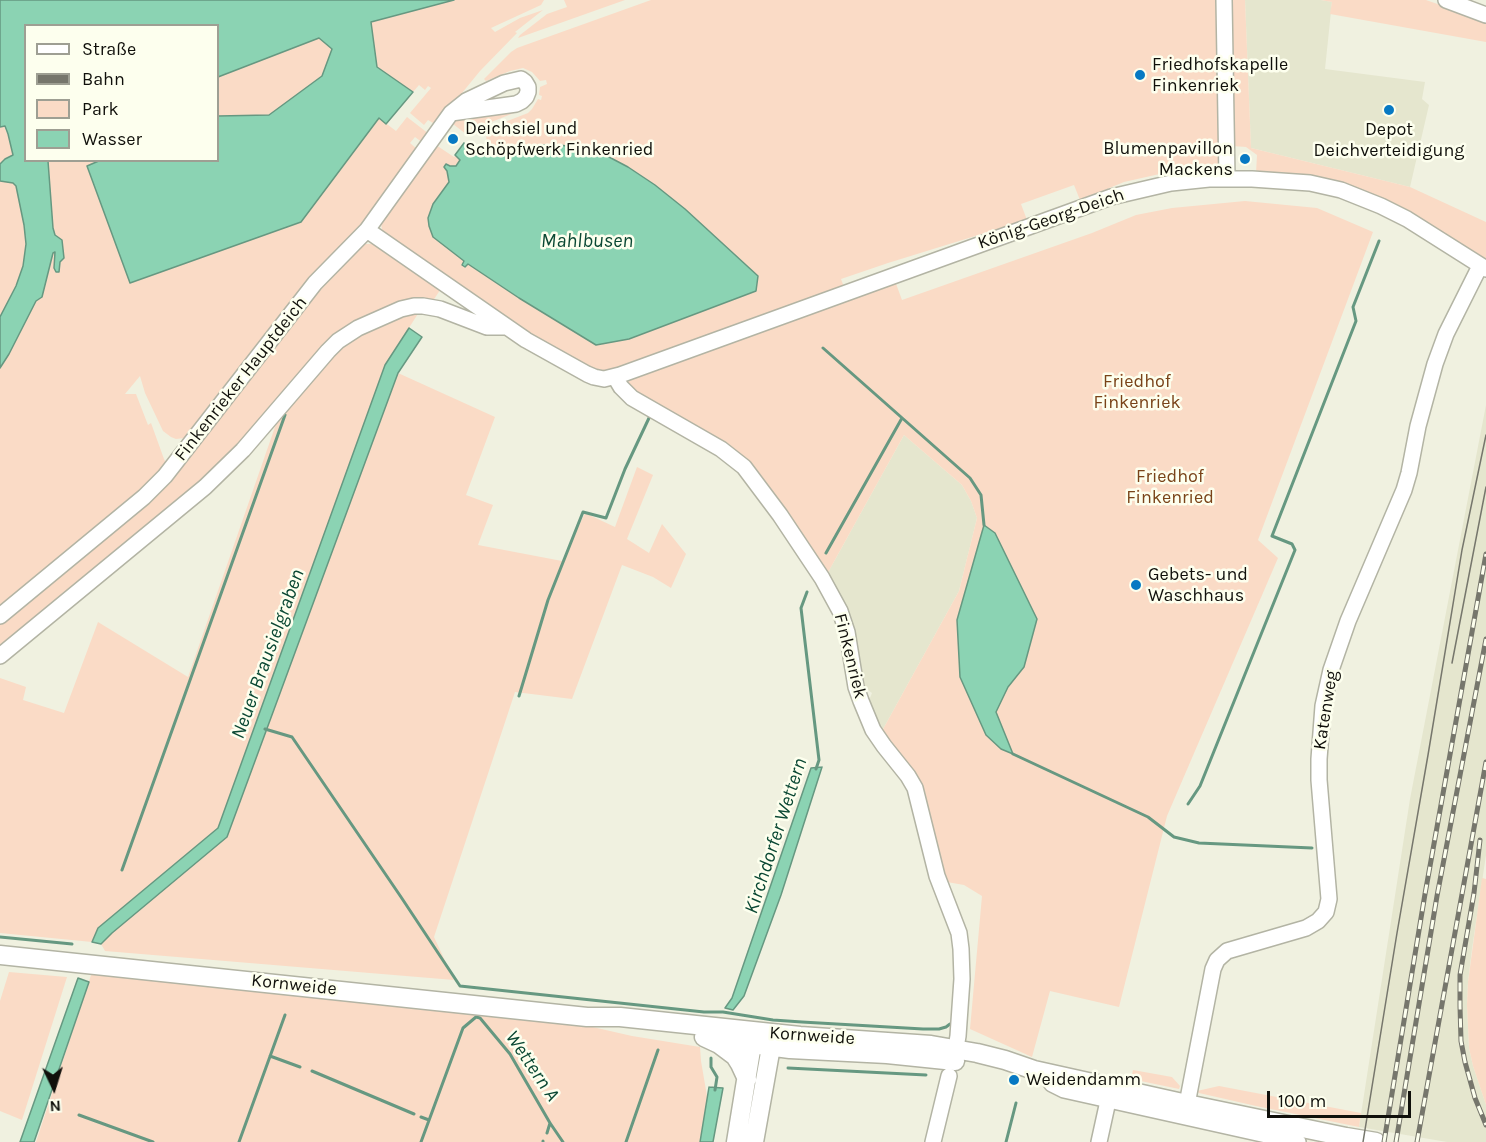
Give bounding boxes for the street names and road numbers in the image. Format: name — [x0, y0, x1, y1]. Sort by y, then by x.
street label: König-Georg-Deich — [975, 184, 1127, 254]
street label: Finkenrieker Hauptdeich — [170, 292, 312, 466]
street label: Finkenriek — [829, 611, 871, 701]
street label: Katenweg — [1309, 669, 1343, 751]
street label: Kornweide — [250, 970, 338, 1000]
street label: Kornweide — [769, 1022, 855, 1050]

